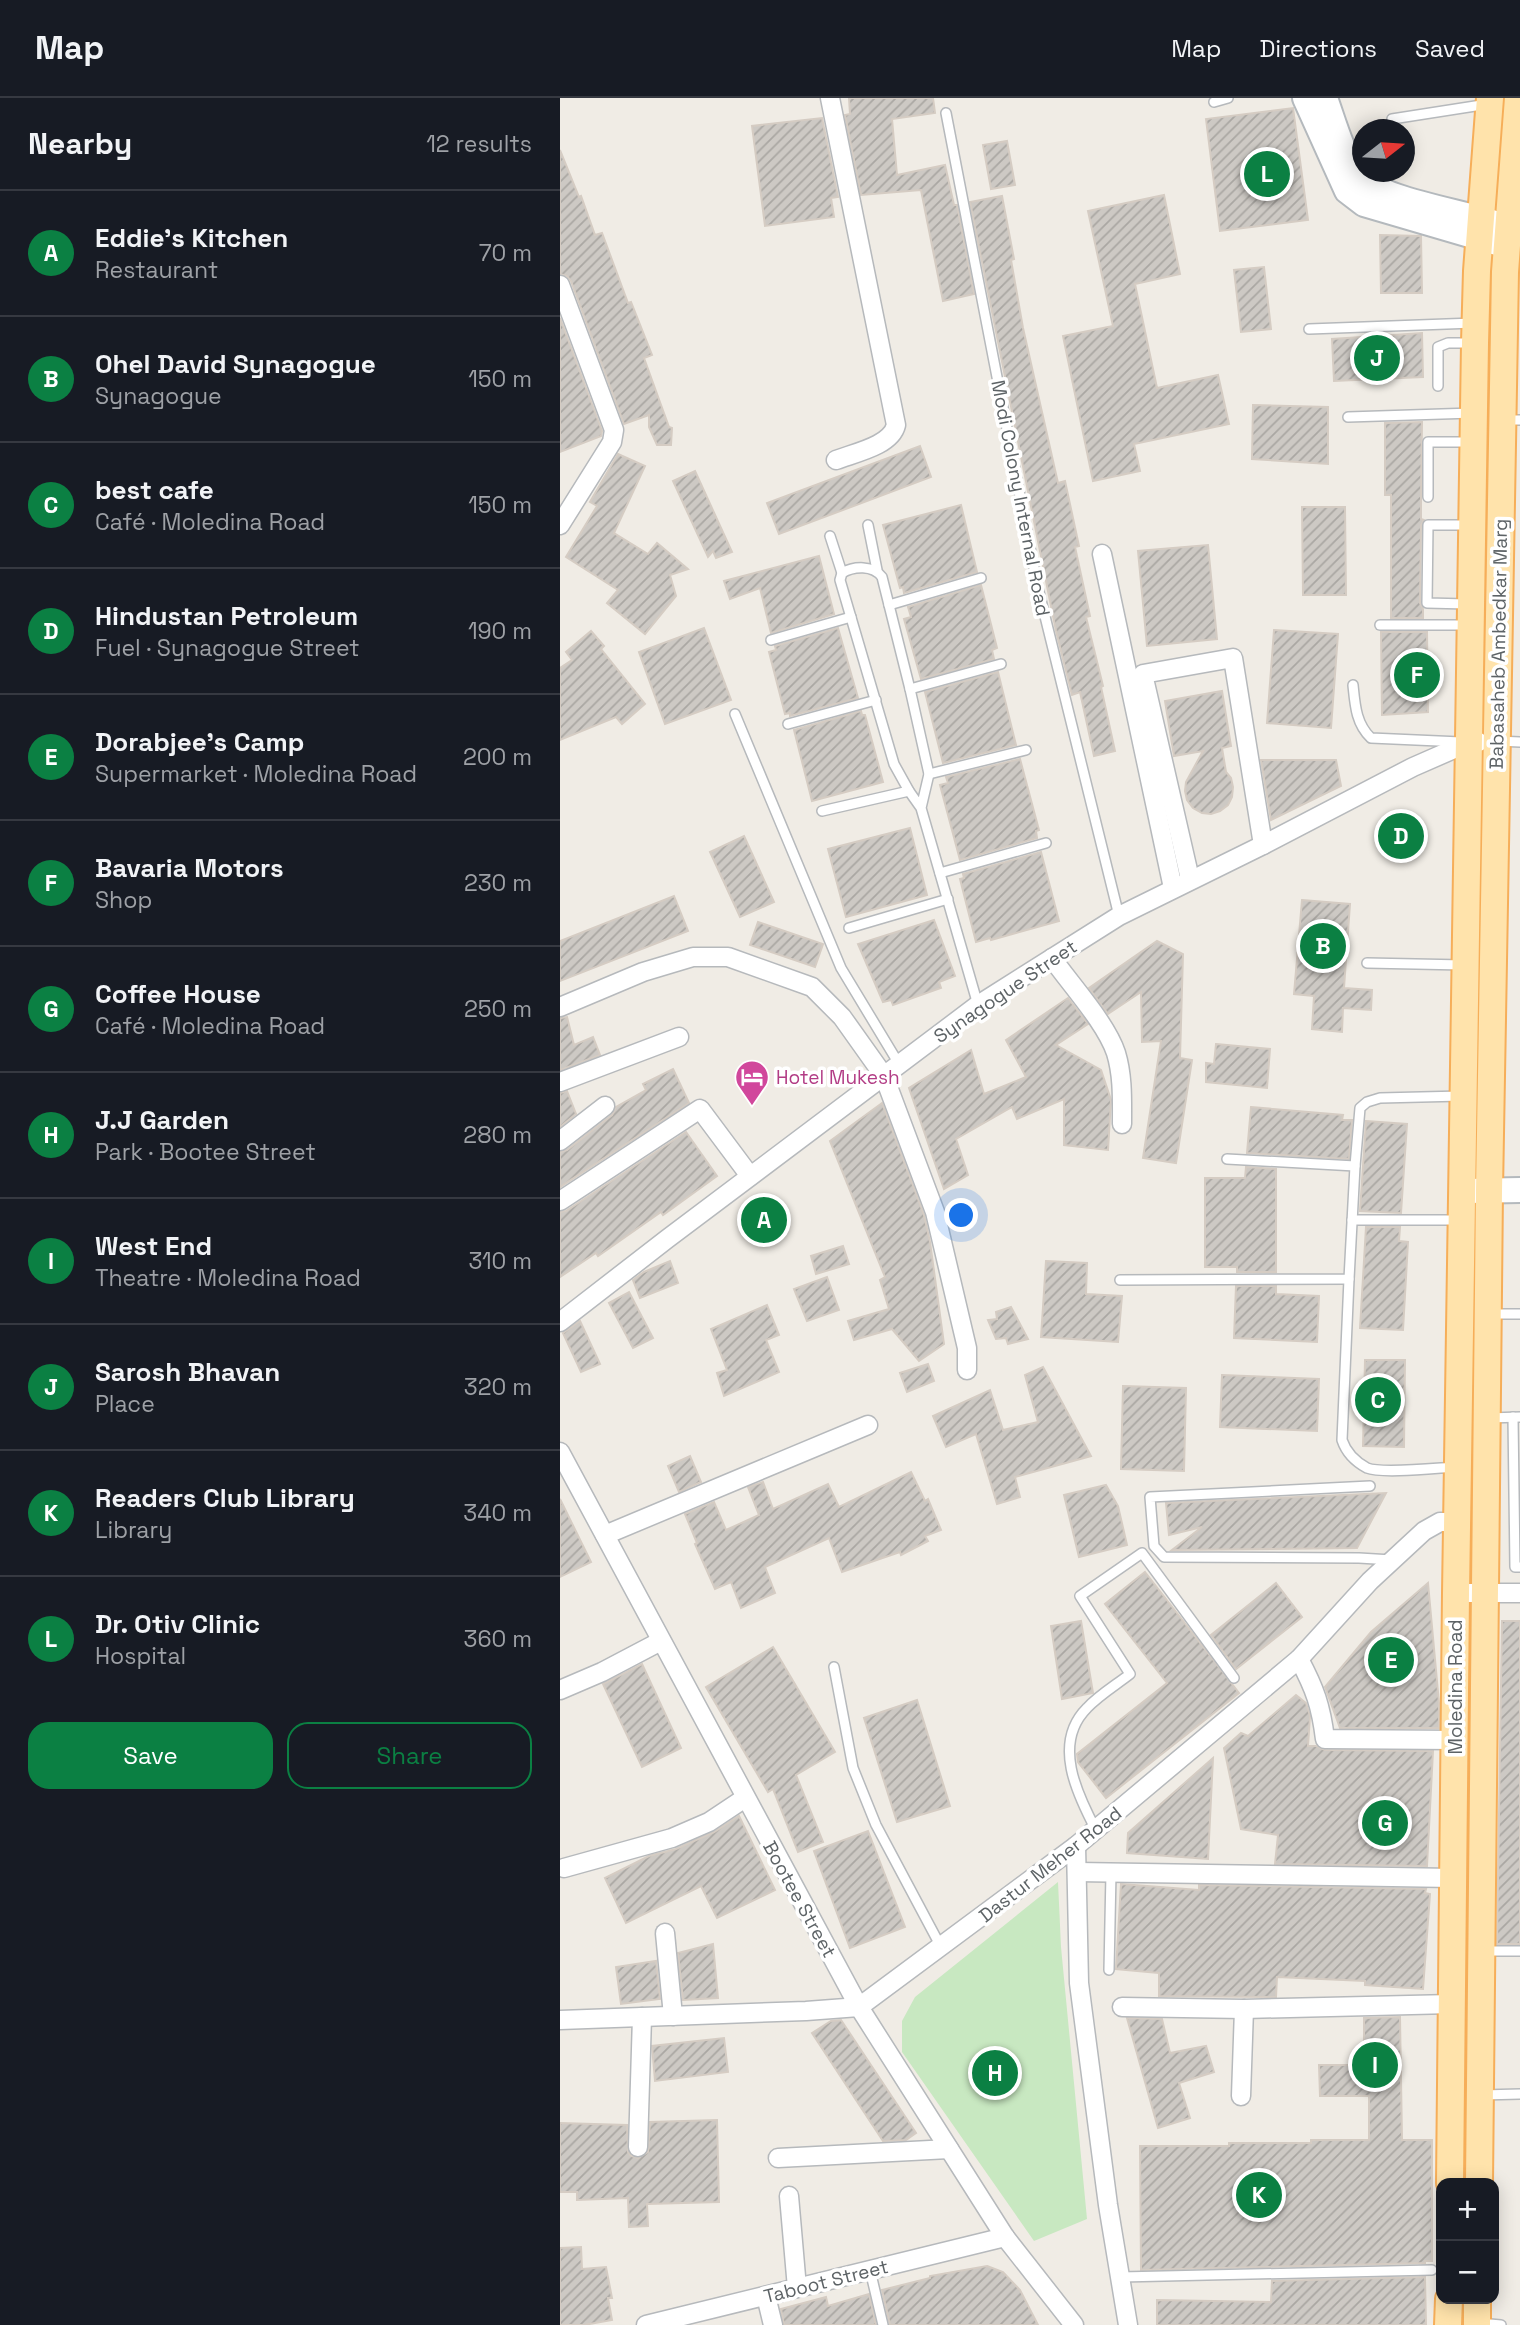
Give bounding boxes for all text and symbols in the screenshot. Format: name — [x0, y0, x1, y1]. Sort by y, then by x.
text: Map — [35, 27, 104, 69]
text: Map — [1171, 33, 1221, 64]
text: Directions — [1259, 33, 1377, 64]
text: Saved — [1415, 33, 1485, 64]
north arrow — [1352, 119, 1415, 182]
text: Nearby — [28, 124, 132, 163]
text: 12 results — [426, 129, 532, 159]
pin: L — [1244, 148, 1290, 200]
text: Eddie's Kitchen — [95, 221, 288, 255]
text: A — [44, 238, 58, 268]
text: 70 m — [479, 238, 532, 268]
text: Restaurant — [95, 255, 218, 285]
pin: J — [1354, 332, 1400, 384]
text: Ohel David Synagogue — [95, 347, 376, 381]
text: B — [43, 364, 59, 394]
text: 150 m — [468, 364, 532, 394]
street label: Modi Colony Internal Road — [985, 378, 1056, 618]
text: Synagogue — [95, 381, 222, 411]
text: best cafe — [95, 473, 214, 507]
text: C — [44, 490, 58, 520]
text: 150 m — [468, 490, 532, 520]
text: Café · Moledina Road — [95, 507, 325, 537]
street label: Babasaheb Ambedkar Marg — [1484, 519, 1513, 769]
text: Hindustan Petroleum — [95, 599, 358, 633]
text: D — [43, 616, 59, 646]
text: 190 m — [468, 616, 532, 646]
text: Fuel · Synagogue Street — [95, 633, 360, 663]
pin: F — [1394, 649, 1440, 701]
text: Dorabjee's Camp — [95, 725, 304, 759]
text: E — [45, 742, 57, 772]
text: 200 m — [463, 742, 532, 772]
text: Supermarket · Moledina Road — [95, 759, 417, 789]
pin: D — [1378, 810, 1424, 862]
text: Bavaria Motors — [95, 851, 284, 885]
text: F — [45, 868, 57, 898]
text: 230 m — [464, 868, 532, 898]
text: Shop — [95, 885, 152, 915]
pin: B — [1300, 920, 1346, 972]
street label: Synagogue Street — [929, 934, 1082, 1049]
text: Coffee House — [95, 977, 261, 1011]
text: G — [43, 994, 59, 1024]
text: 250 m — [464, 994, 532, 1024]
text: Café · Moledina Road — [95, 1011, 325, 1041]
hotel icon: Hotel Mukesh — [733, 1058, 771, 1107]
place label: Hotel Mukesh — [776, 1065, 900, 1090]
text: J.J Garden — [95, 1103, 229, 1137]
text: H — [43, 1120, 59, 1150]
text: 280 m — [463, 1120, 532, 1150]
text: Park · Bootee Street — [95, 1137, 316, 1167]
pin: A — [741, 1194, 787, 1246]
your location — [944, 1198, 978, 1232]
text: West End — [95, 1229, 212, 1263]
text: I — [48, 1246, 54, 1276]
text: 310 m — [468, 1246, 532, 1276]
text: Theatre · Moledina Road — [95, 1263, 361, 1293]
text: Sarosh Bhavan — [95, 1355, 280, 1389]
text: J — [44, 1372, 58, 1402]
text: 320 m — [464, 1372, 532, 1402]
pin: C — [1355, 1374, 1401, 1426]
text: Place — [95, 1389, 155, 1419]
text: Readers Club Library — [95, 1481, 355, 1515]
text: K — [44, 1498, 58, 1528]
text: 340 m — [463, 1498, 532, 1528]
text: Library — [95, 1515, 172, 1545]
text: Dr. Otiv Clinic — [95, 1607, 260, 1641]
street label: Moledina Road — [1443, 1619, 1468, 1755]
text: L — [45, 1624, 57, 1654]
text: 360 m — [464, 1624, 532, 1654]
pin: E — [1368, 1634, 1414, 1686]
text: Hospital — [95, 1641, 186, 1671]
button: Save — [28, 1722, 273, 1789]
button: Share — [287, 1722, 532, 1789]
pin: G — [1362, 1797, 1408, 1849]
street label: Dastur Meher Road — [974, 1801, 1127, 1928]
street label: Bootee Street — [757, 1837, 842, 1962]
pin: I — [1352, 2039, 1398, 2091]
pin: H — [972, 2047, 1018, 2099]
pin: K — [1236, 2169, 1282, 2221]
map controls — [1436, 2178, 1499, 2304]
button: + — [1436, 2178, 1499, 2241]
button: − — [1436, 2241, 1499, 2304]
street label: Taboot Street — [761, 2254, 891, 2309]

